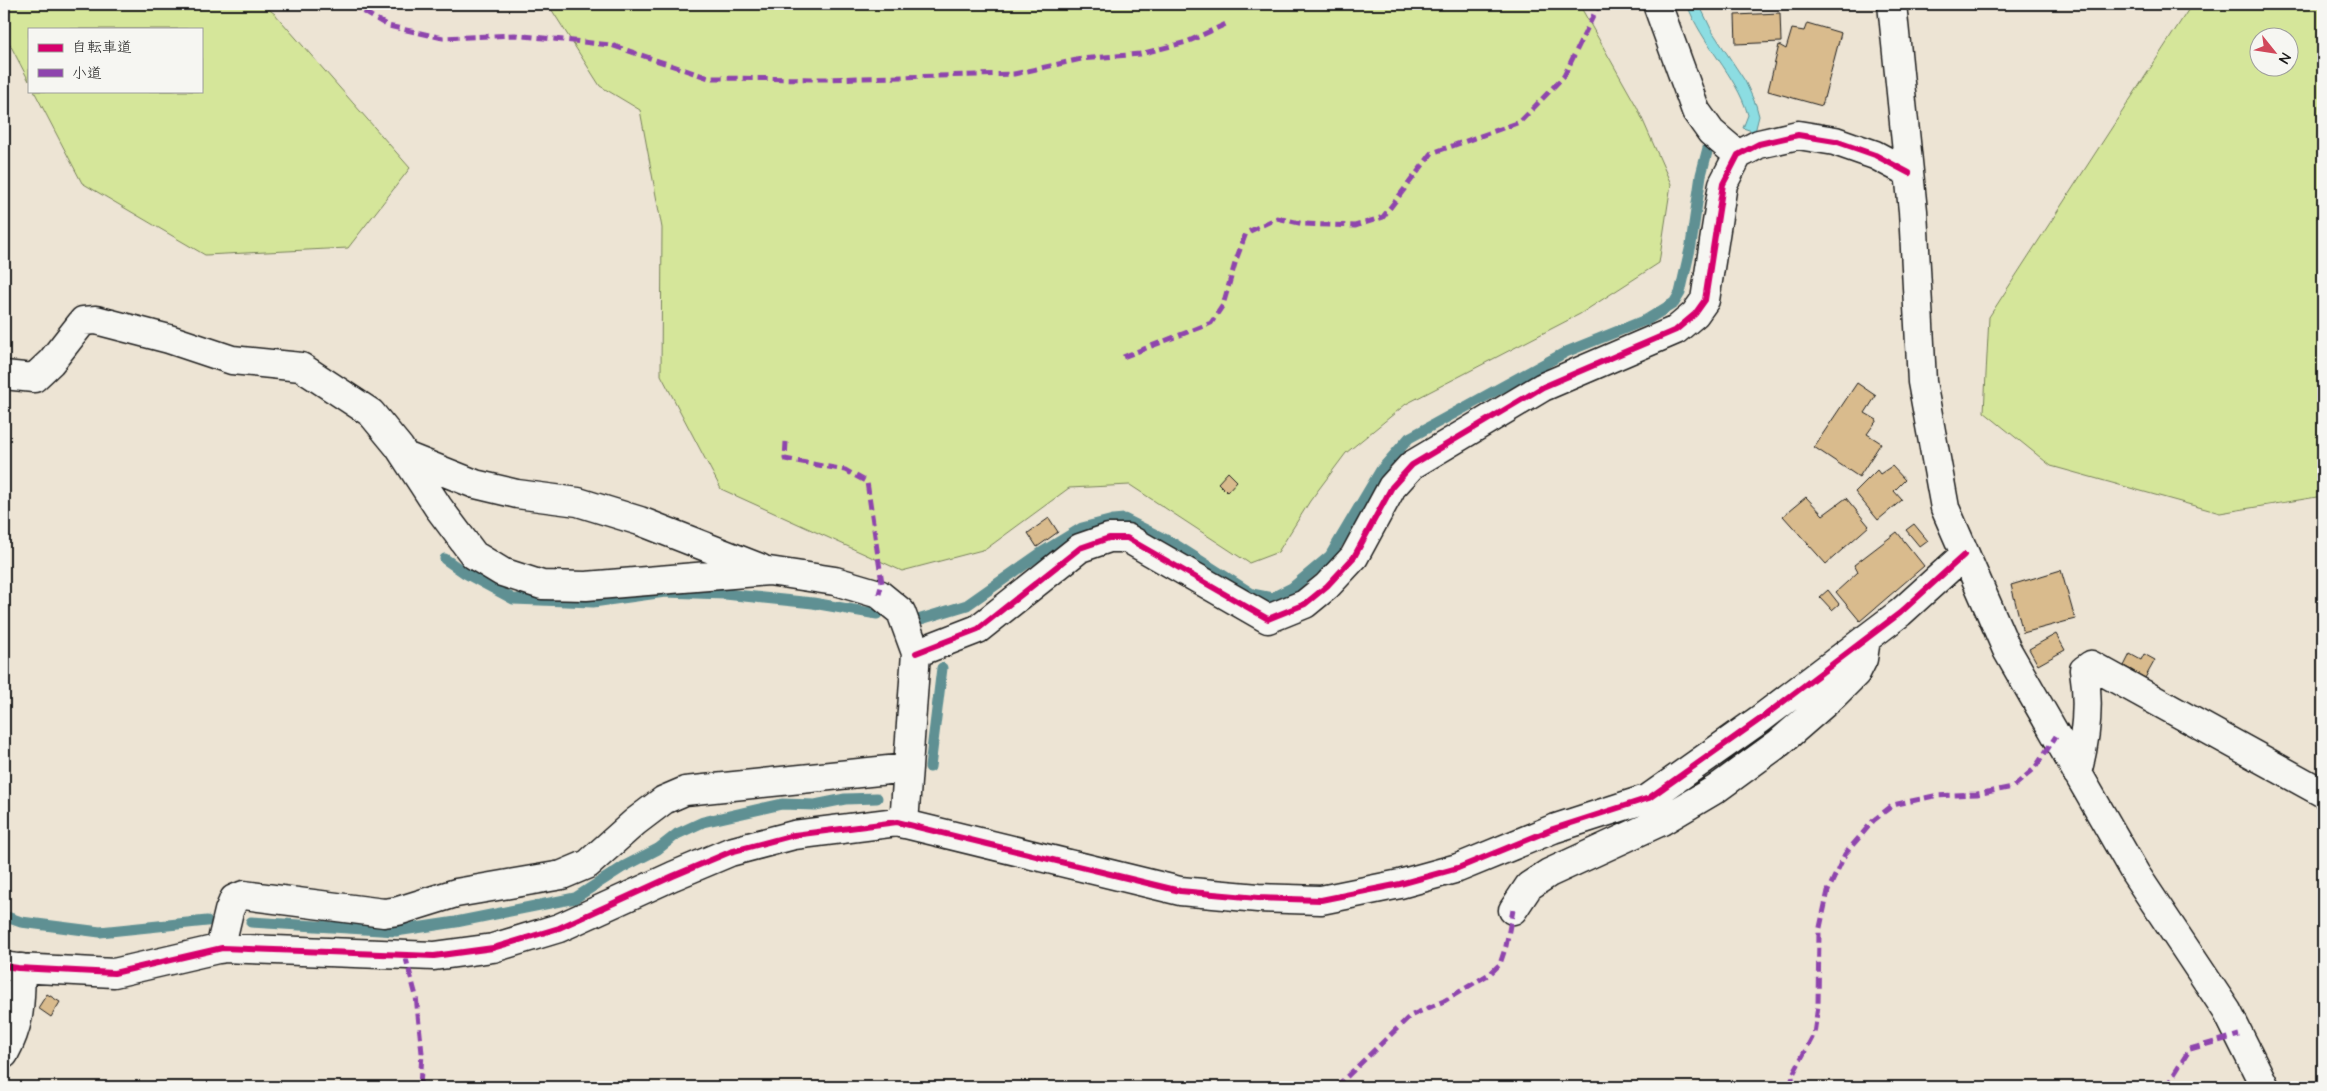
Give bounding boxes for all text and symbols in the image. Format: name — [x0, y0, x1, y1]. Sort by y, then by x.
legend — [28, 28, 202, 92]
north arrow — [2250, 28, 2300, 78]
text: 自転車道 — [72, 37, 132, 58]
text: N — [2273, 49, 2295, 67]
text: 小道 — [72, 63, 102, 84]

